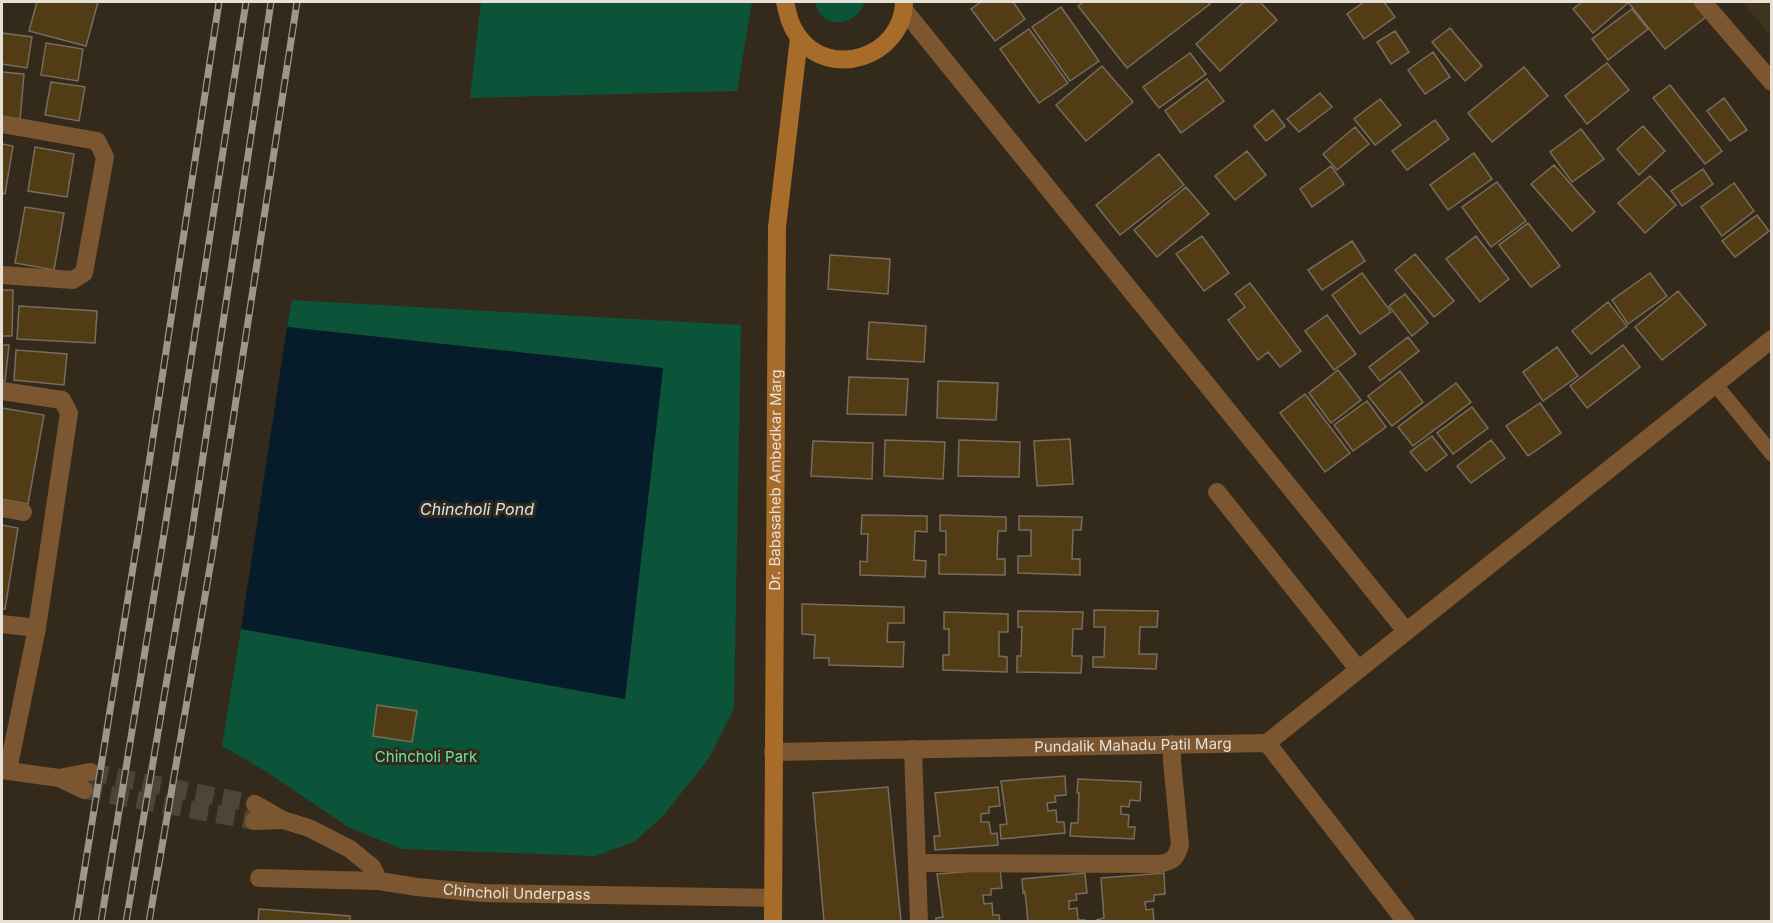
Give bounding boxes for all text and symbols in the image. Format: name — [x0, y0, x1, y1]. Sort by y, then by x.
street label: Dr. Babasaheb Ambedkar Marg — [765, 369, 785, 591]
water label: Chincholi Pond — [420, 499, 534, 519]
street label: Pundalik Mahadu Patil Marg — [1034, 734, 1232, 756]
park label: Chincholi Park — [375, 747, 478, 766]
street label: Chincholi Underpass — [442, 879, 591, 904]

